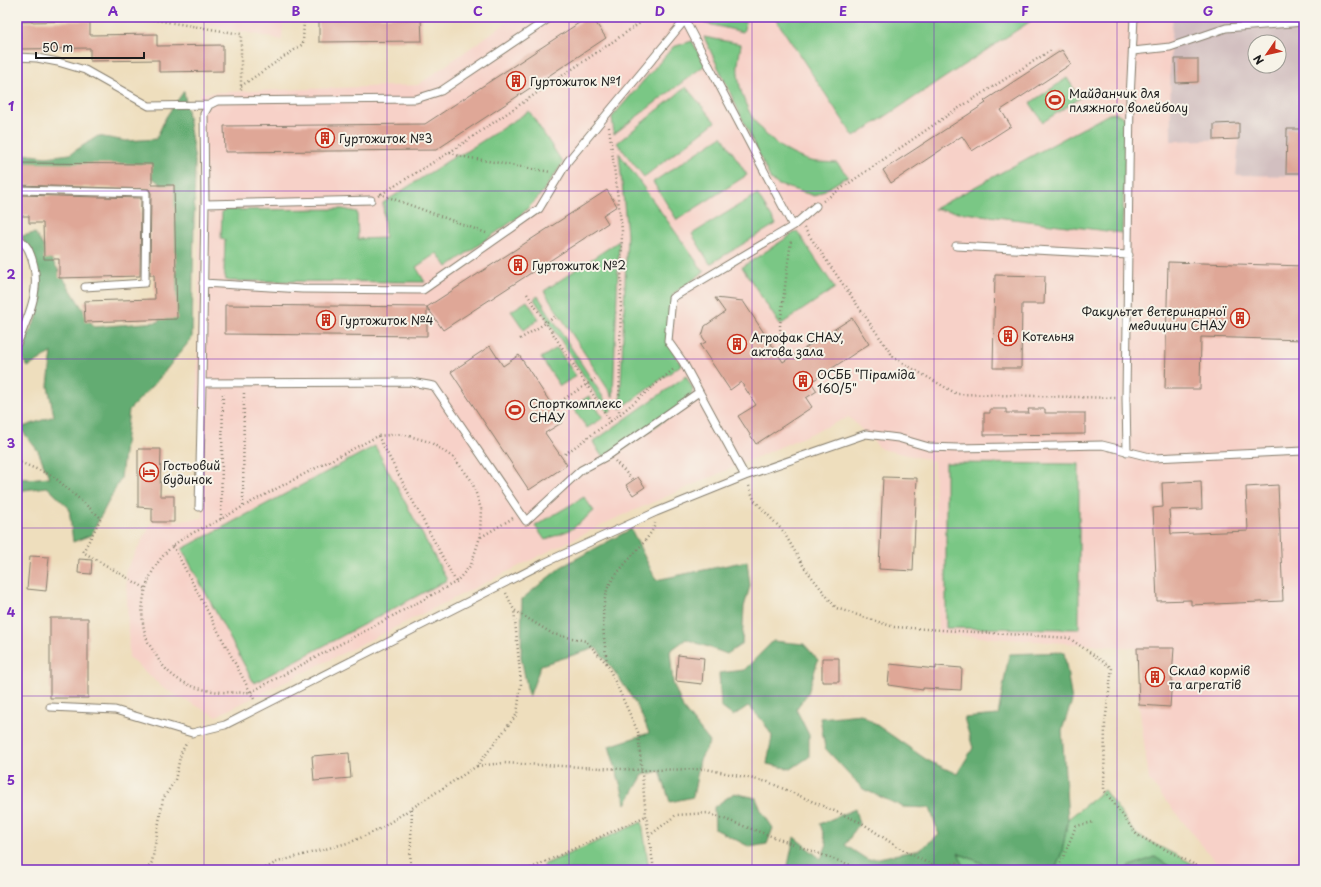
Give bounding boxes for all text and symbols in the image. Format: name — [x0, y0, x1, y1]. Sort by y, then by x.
text: A — [108, 1, 118, 20]
text: B — [292, 1, 301, 20]
text: C — [473, 1, 483, 20]
text: D — [655, 1, 665, 20]
text: E — [839, 1, 847, 20]
text: F — [1021, 1, 1029, 20]
text: G — [1203, 1, 1213, 20]
scale bar — [36, 34, 144, 60]
north arrow — [1247, 34, 1287, 74]
text: 50 m — [42, 38, 73, 56]
text: N — [1249, 51, 1268, 68]
building icon: Гуртожиток №1 — [505, 70, 527, 92]
place label: Гуртожиток №1 — [530, 72, 621, 90]
place label: Майданчик для пляжного волейболу — [1069, 84, 1188, 116]
sports icon: Майданчик для пляжного волейболу — [1044, 89, 1066, 111]
text: 1 — [8, 96, 14, 115]
building icon: Гуртожиток №3 — [314, 127, 336, 149]
place label: Гуртожиток №3 — [339, 129, 433, 147]
building icon: Гуртожиток №2 — [507, 254, 529, 276]
place label: Гуртожиток №2 — [532, 256, 626, 274]
text: 2 — [6, 264, 16, 283]
place label: Факультет ветеринарної медицини СНАУ — [1082, 302, 1227, 334]
building icon: Факультет ветеринарної медицини СНАУ — [1229, 307, 1251, 329]
building icon: Гуртожиток №4 — [315, 309, 337, 331]
place label: Гуртожиток №4 — [340, 311, 434, 329]
building icon: Котельня — [997, 325, 1019, 347]
place label: Котельня — [1022, 327, 1074, 345]
place label: Агрофак СНАУ, актова зала — [751, 328, 844, 360]
building icon: Агрофак СНАУ, актова зала — [726, 333, 748, 355]
place label: ОСББ "Піраміда 160/5" — [817, 365, 916, 397]
building icon: ОСББ "Піраміда 160/5" — [792, 370, 814, 392]
place label: Спорткомплекс СНАУ — [529, 394, 622, 426]
sports icon: Спорткомплекс СНАУ — [504, 399, 526, 421]
text: 3 — [7, 433, 16, 452]
place label: Гостьовий будинок — [163, 456, 220, 488]
hotel icon: Гостьовий будинок — [138, 461, 160, 483]
text: 4 — [7, 602, 16, 621]
place label: Склад кормів та агрегатів — [1169, 661, 1250, 693]
building icon: Склад кормів та агрегатів — [1144, 666, 1166, 688]
text: 5 — [7, 770, 15, 789]

